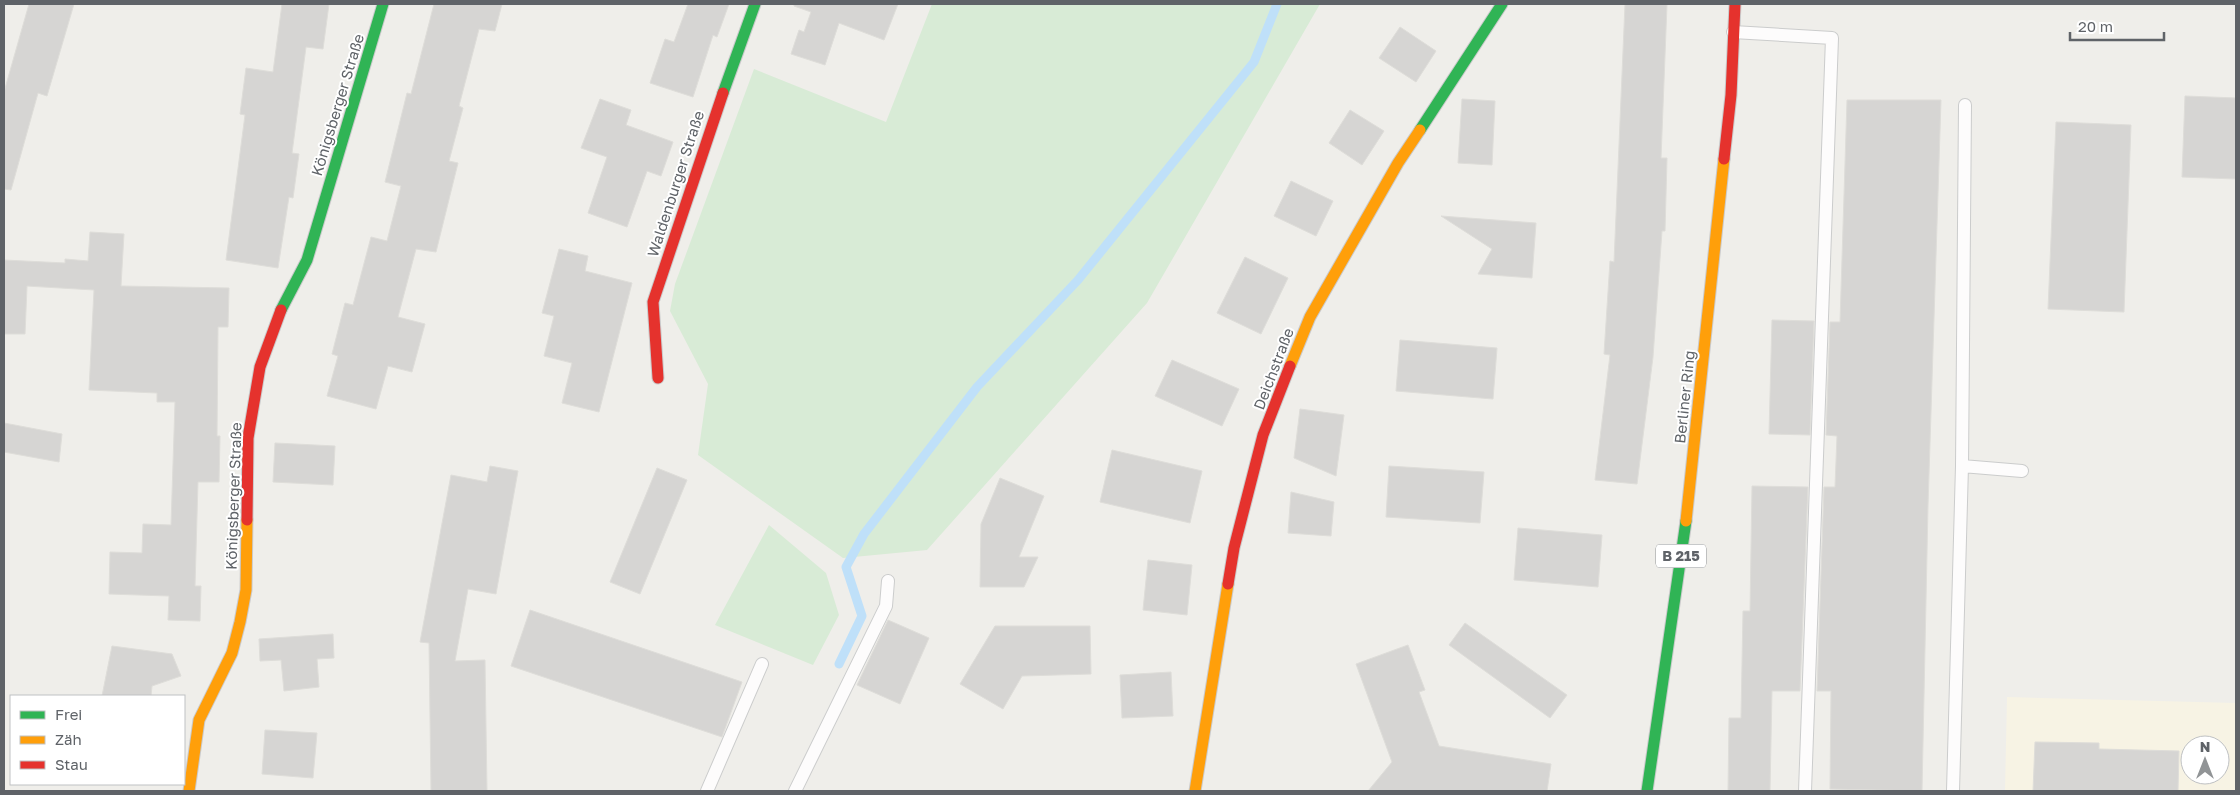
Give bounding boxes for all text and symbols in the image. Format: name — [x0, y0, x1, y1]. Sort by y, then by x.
scale bar — [2070, 10, 2164, 42]
text: 20 m — [2078, 17, 2113, 35]
street label: Königsberger Straße — [307, 31, 367, 178]
street label: Waldenburger Straße — [643, 108, 707, 259]
street label: Deichstraße — [1249, 325, 1297, 412]
street label: Berliner Ring — [1670, 349, 1698, 444]
street label: Königsberger Straße — [221, 422, 245, 570]
road number: B 215 — [1656, 544, 1706, 568]
legend — [10, 695, 185, 785]
text: Frei — [55, 705, 82, 723]
text: Zäh — [55, 730, 82, 748]
north arrow — [2180, 735, 2230, 785]
text: N — [2200, 738, 2210, 755]
text: Stau — [55, 755, 88, 773]

